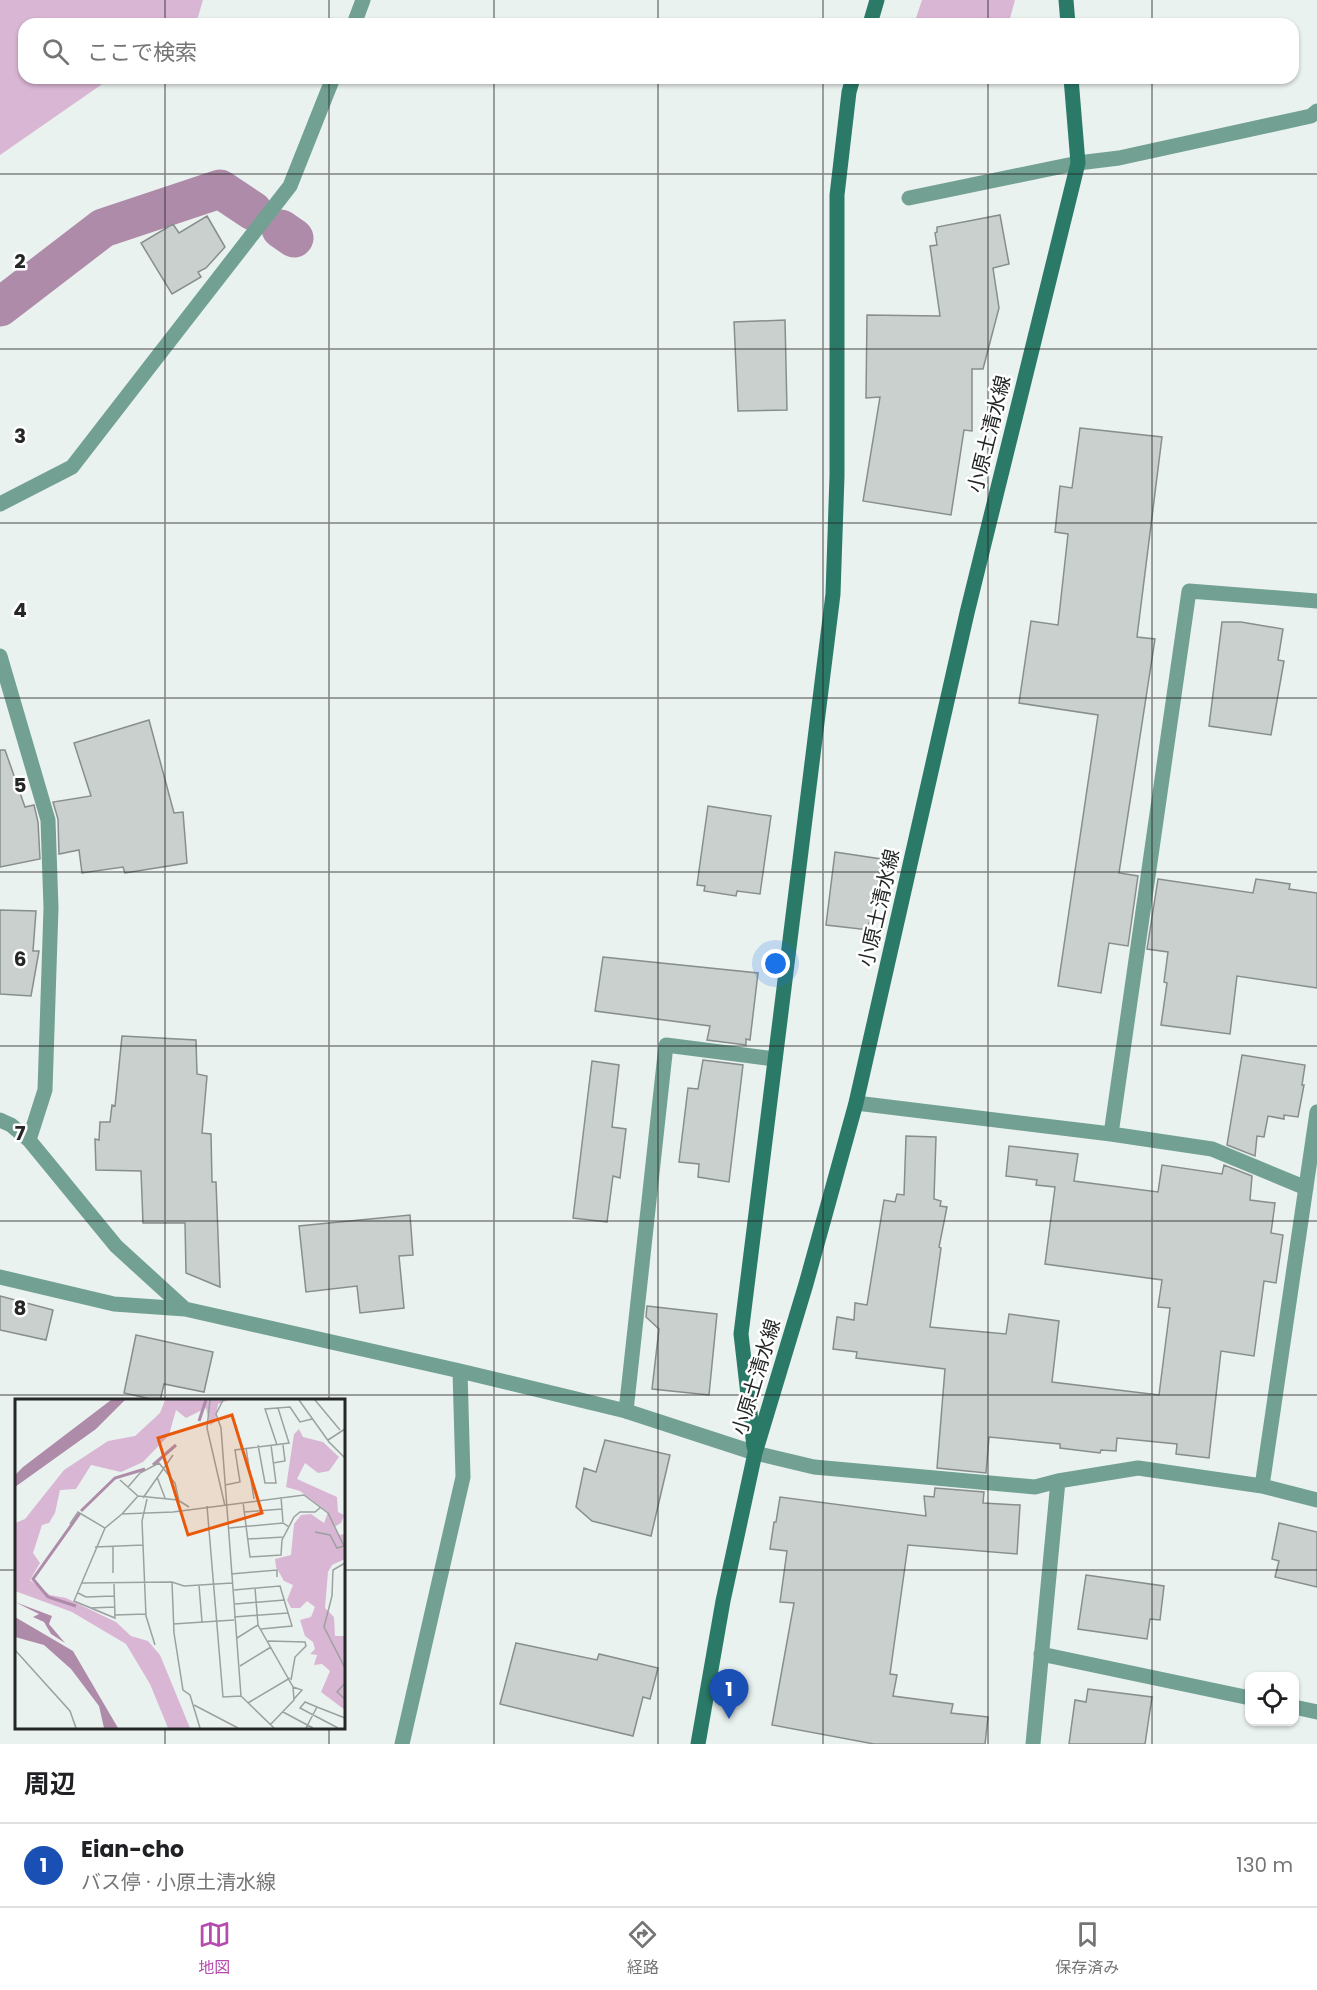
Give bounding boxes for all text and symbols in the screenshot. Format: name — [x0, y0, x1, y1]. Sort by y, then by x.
search box — [18, 18, 1299, 84]
icon: search — [39, 35, 72, 68]
text: ここで検索 — [87, 37, 197, 68]
text: 2 — [14, 247, 26, 275]
street label: 小原土清水線 — [961, 372, 1017, 496]
text: 3 — [14, 422, 26, 450]
text: 4 — [13, 596, 27, 624]
text: 5 — [14, 771, 27, 799]
street label: 小原土清水線 — [852, 846, 906, 970]
text: 6 — [14, 945, 26, 973]
your location — [761, 949, 790, 978]
text: 7 — [15, 1119, 26, 1147]
text: 8 — [14, 1294, 26, 1322]
street label: 小原土清水線 — [725, 1316, 787, 1438]
inset map — [15, 1399, 345, 1729]
pin: 1 — [710, 1670, 748, 1719]
map controls — [1245, 1672, 1299, 1726]
button: locate — [1245, 1672, 1299, 1726]
text: 周辺 — [24, 1766, 76, 1802]
text: Eian-cho — [81, 1834, 184, 1865]
text: 1 — [40, 1851, 47, 1879]
text: 130 m — [1236, 1851, 1293, 1879]
text: バス停 · 小原土清水線 — [81, 1868, 276, 1896]
tab: 地図 — [198, 1918, 231, 1980]
tab: 経路 — [626, 1918, 659, 1980]
tab: 保存済み — [1055, 1918, 1119, 1980]

